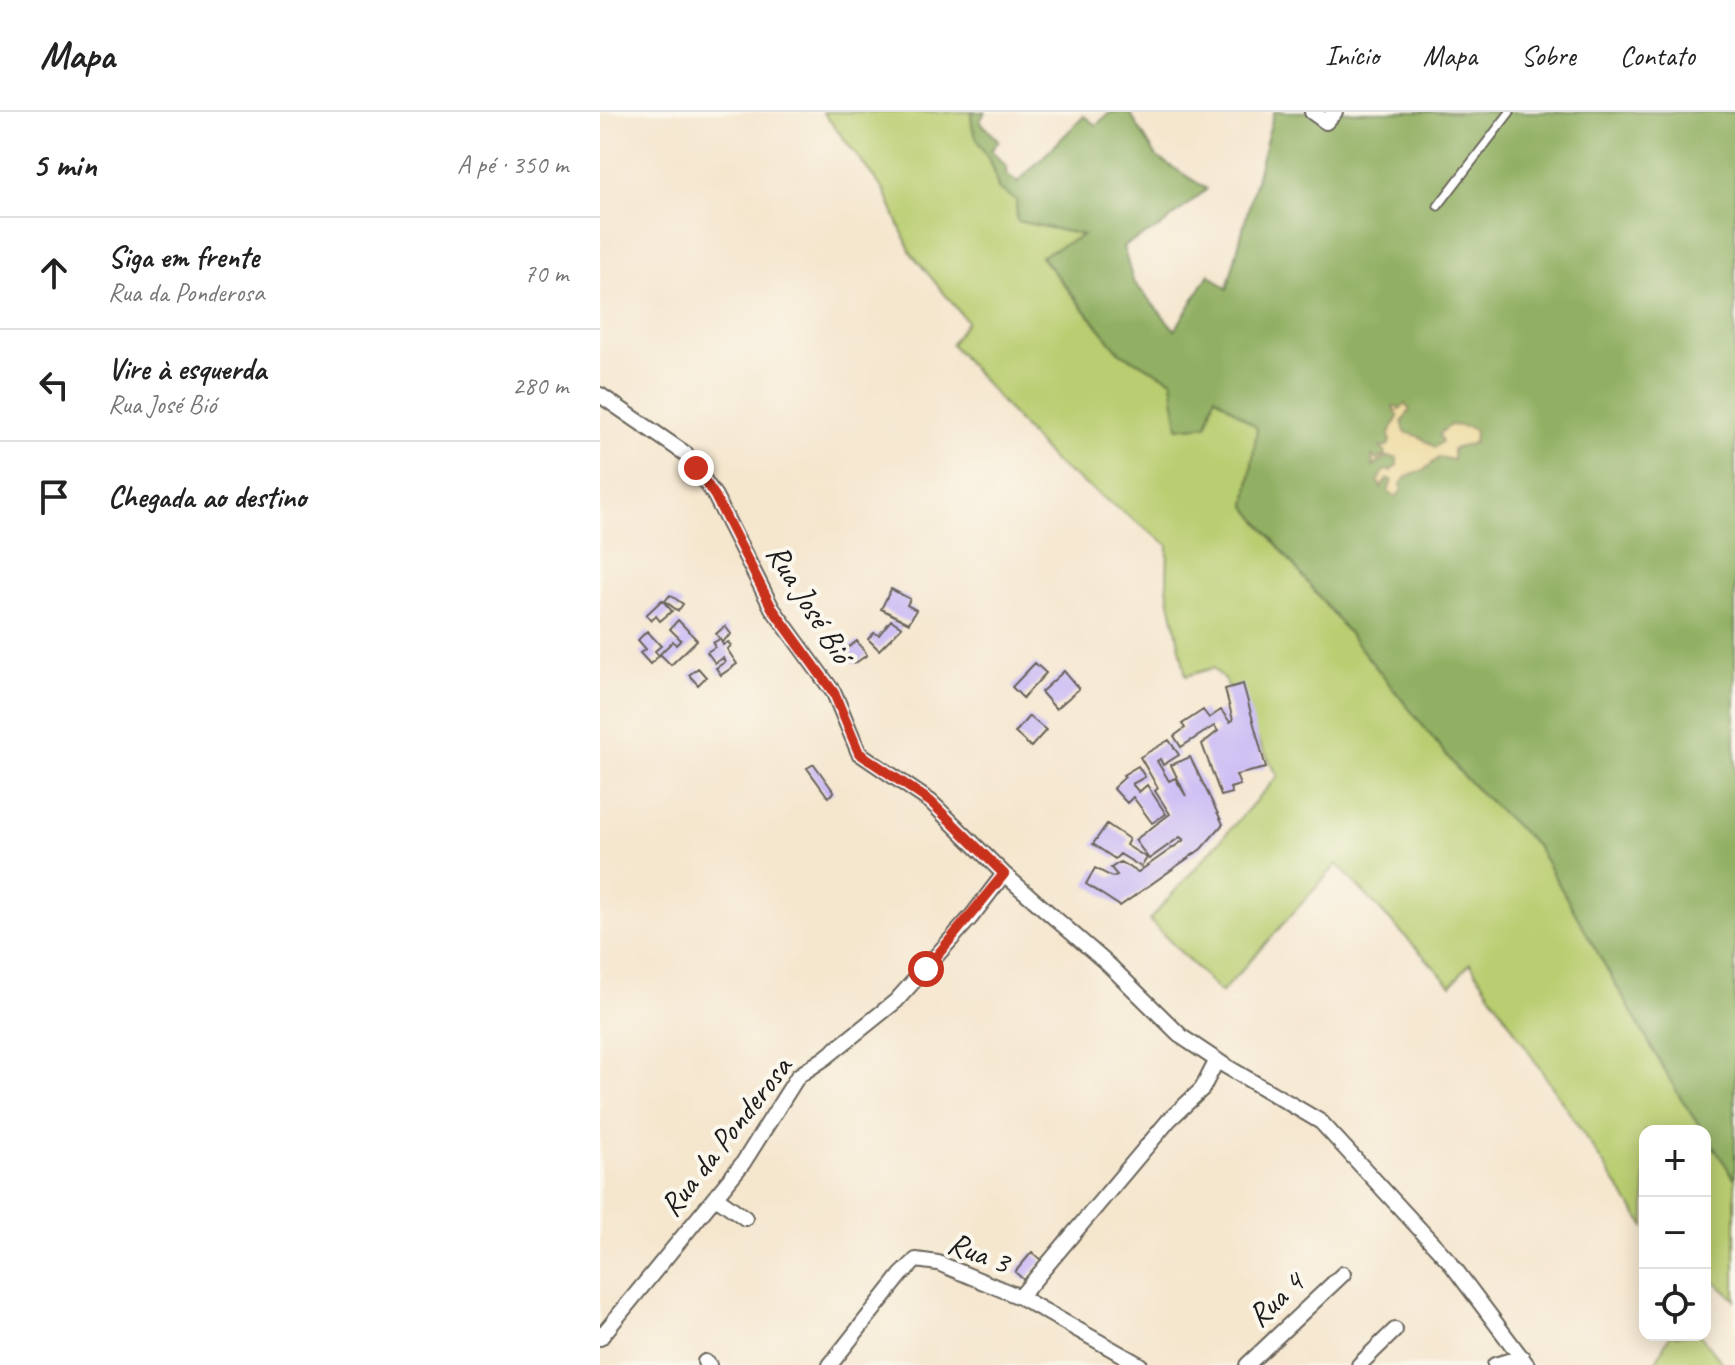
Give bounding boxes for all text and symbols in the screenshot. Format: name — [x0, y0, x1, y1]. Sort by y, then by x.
text: Mapa — [40, 32, 115, 79]
text: Início — [1325, 38, 1379, 73]
text: Mapa — [1423, 38, 1477, 73]
text: Sobre — [1521, 38, 1576, 73]
text: Contato — [1620, 38, 1695, 73]
text: 5 min — [32, 143, 97, 186]
text: A pé · 350 m — [457, 148, 568, 181]
text: Siga em frente — [108, 238, 259, 276]
icon: ahead — [32, 251, 76, 295]
text: 70 m — [524, 257, 568, 290]
text: Rua da Ponderosa — [108, 276, 264, 309]
text: Vire à esquerda — [108, 350, 266, 388]
icon: left — [32, 363, 76, 407]
text: 280 m — [512, 369, 568, 402]
text: Rua José Bió — [108, 388, 216, 421]
route end — [678, 450, 714, 486]
icon: arrive — [32, 475, 76, 519]
text: Chegada ao destino — [108, 478, 306, 516]
street label: Rua José Bió — [757, 536, 865, 675]
route start — [908, 951, 944, 987]
street label: Rua da Ponderosa — [650, 1046, 802, 1225]
map controls — [1639, 1125, 1711, 1341]
button: + — [1639, 1125, 1711, 1197]
button: − — [1639, 1197, 1711, 1269]
street label: Rua 3 — [942, 1222, 1018, 1284]
street label: Rua 4 — [1238, 1260, 1315, 1336]
button: locate — [1639, 1269, 1711, 1341]

